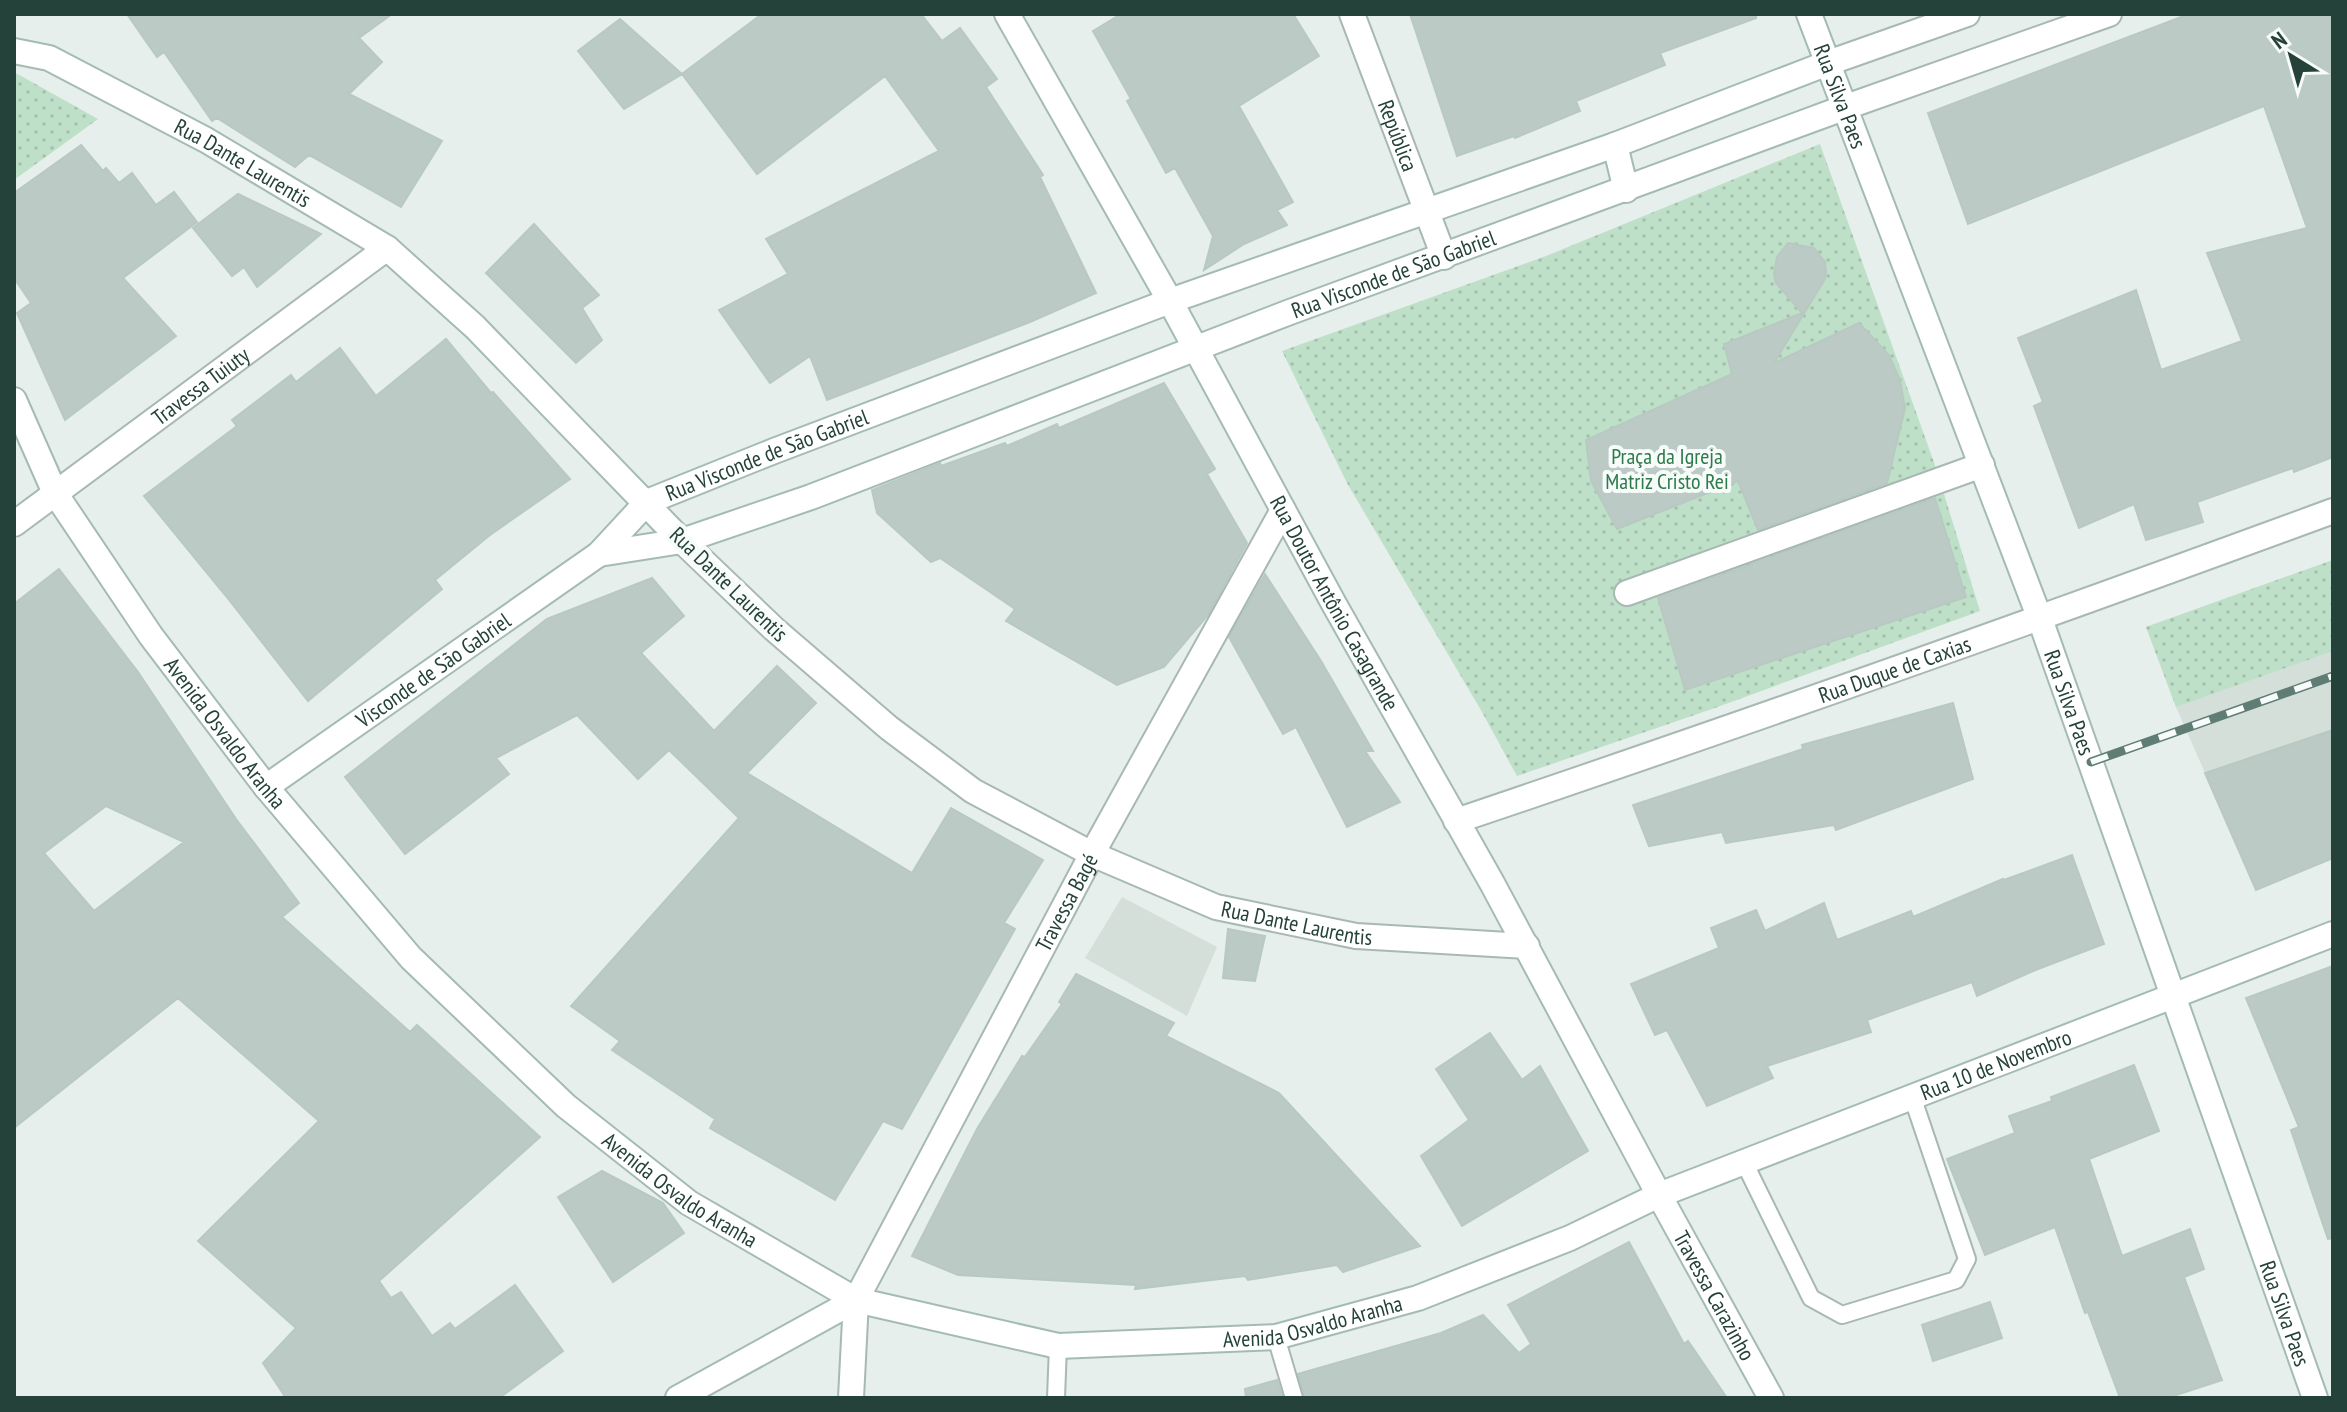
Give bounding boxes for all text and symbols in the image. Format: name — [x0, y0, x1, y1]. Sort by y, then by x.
north arrow — [2251, 16, 2331, 96]
text: N — [2266, 25, 2292, 55]
street label: Rua Silva Paes — [1808, 40, 1873, 152]
street label: República — [1372, 96, 1424, 175]
street label: Rua Dante Laurentis — [170, 112, 316, 213]
street label: Rua Visconde de São Gabriel — [1288, 223, 1500, 324]
street label: Travessa Tuiuty — [146, 340, 255, 431]
street label: Rua Visconde de São Gabriel — [661, 402, 873, 507]
park label: Praça da Igreja Matriz Cristo Rei — [1605, 442, 1729, 495]
street label: Rua Doutor Antônio Casagrande — [1264, 491, 1405, 715]
street label: Rua Dante Laurentis — [664, 521, 794, 647]
street label: Visconde de São Gabriel — [350, 606, 517, 734]
street label: Rua Duque de Caxias — [1815, 629, 1974, 709]
street label: Rua Silva Paes — [2038, 646, 2101, 759]
street label: Avenida Osvaldo Aranha — [158, 652, 292, 814]
street label: Travessa Bagé — [1029, 849, 1104, 956]
street label: Rua Dante Laurentis — [1219, 894, 1373, 951]
street label: Rua 10 de Novembro — [1916, 1023, 2075, 1106]
street label: Avenida Osvaldo Aranha — [597, 1126, 763, 1254]
street label: Travessa Carazinho — [1667, 1226, 1762, 1365]
street label: Rua Silva Paes — [2254, 1257, 2317, 1370]
street label: Avenida Osvaldo Aranha — [1222, 1289, 1405, 1353]

